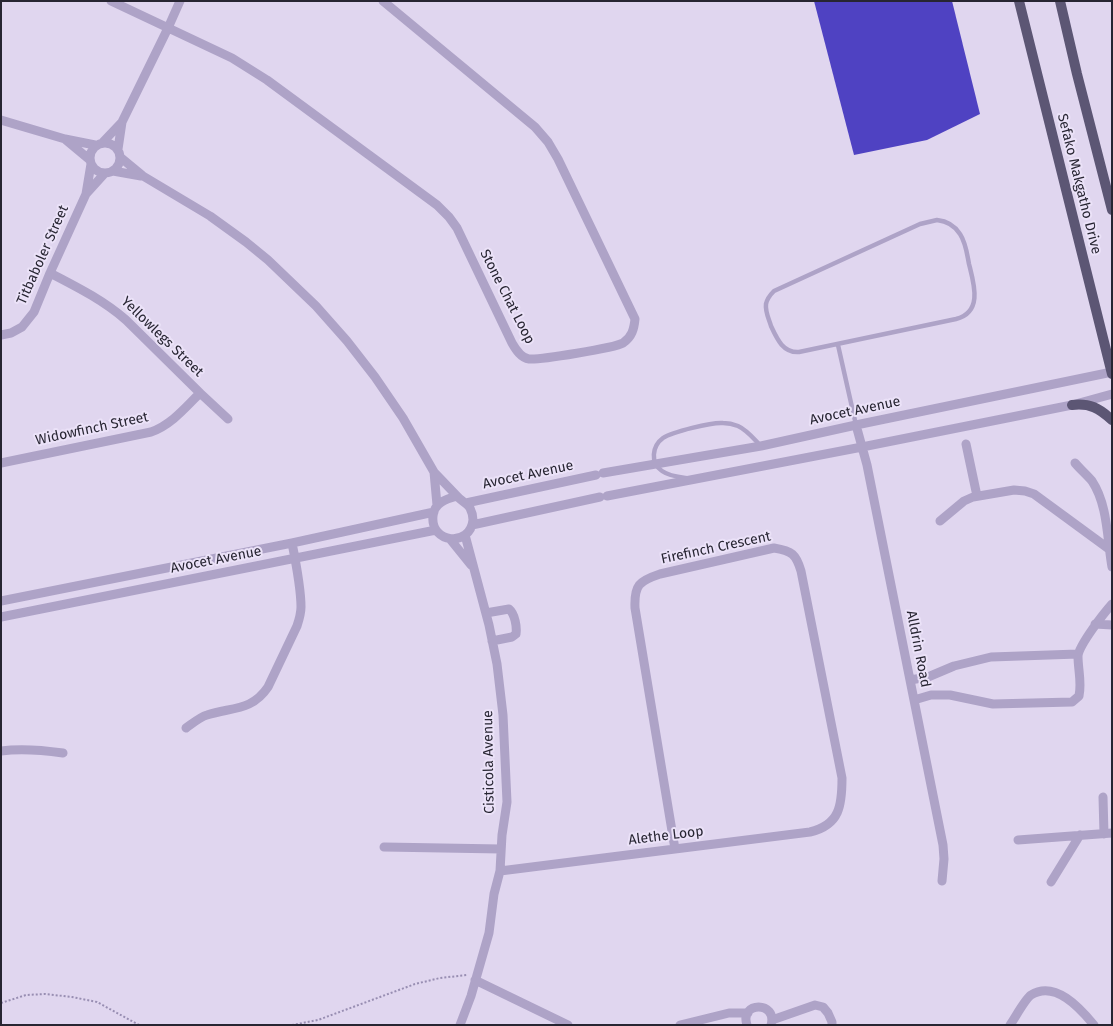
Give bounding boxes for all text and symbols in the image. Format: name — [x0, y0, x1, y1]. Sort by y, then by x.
street label: Sefako Makgatho Drive — [1053, 112, 1105, 256]
street label: Titbaboler Street — [14, 203, 72, 307]
street label: Stone Chat Loop — [476, 247, 538, 347]
street label: Yellowlegs Street — [117, 293, 207, 381]
street label: Avocet Avenue — [808, 393, 902, 429]
street label: Widowfinch Street — [34, 409, 150, 449]
street label: Avocet Avenue — [481, 457, 575, 493]
street label: Firefinch Crescent — [660, 528, 772, 568]
street label: Avocet Avenue — [169, 543, 263, 577]
street label: Alldrin Road — [902, 609, 934, 689]
street label: Cisticola Avenue — [480, 710, 498, 814]
street label: Alethe Loop — [627, 823, 705, 849]

